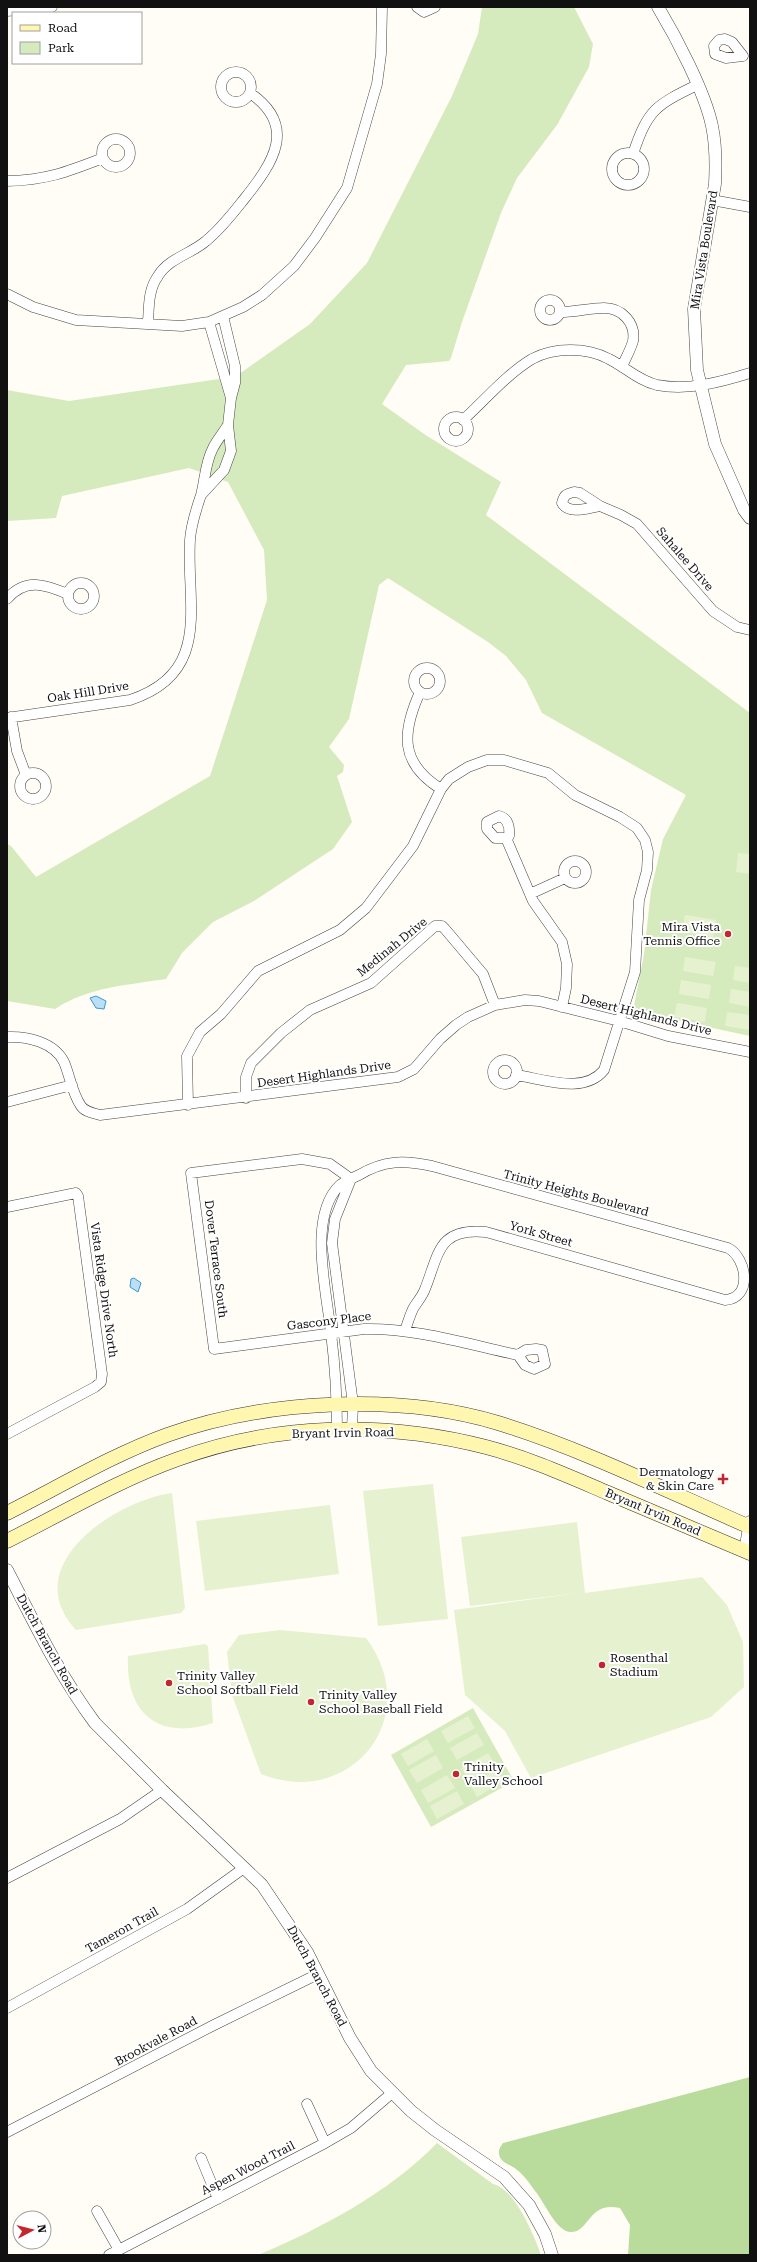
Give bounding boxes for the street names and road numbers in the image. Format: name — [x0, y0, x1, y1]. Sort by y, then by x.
street label: Mira Vista Boulevard — [688, 189, 720, 311]
street label: Sahalee Drive — [654, 524, 717, 594]
street label: Oak Hill Drive — [46, 679, 130, 705]
street label: Medinah Drive — [354, 914, 430, 979]
street label: Desert Highlands Drive — [579, 992, 713, 1038]
street label: Desert Highlands Drive — [256, 1058, 392, 1090]
street label: Trinity Heights Boulevard — [502, 1167, 650, 1219]
street label: Dover Terrace South — [202, 1199, 230, 1319]
street label: York Street — [508, 1218, 575, 1250]
street label: Vista Ridge Drive North — [88, 1221, 120, 1359]
street label: Gascony Place — [286, 1309, 372, 1333]
street label: Bryant Irvin Road — [292, 1425, 395, 1441]
street label: Bryant Irvin Road — [603, 1486, 703, 1539]
street label: Dutch Branch Road — [14, 1591, 81, 1697]
street label: Tameron Trail — [83, 1904, 161, 1956]
street label: Dutch Branch Road — [284, 1923, 350, 2029]
street label: Brookvale Road — [112, 2013, 200, 2069]
street label: Aspen Wood Trail — [199, 2138, 297, 2198]

